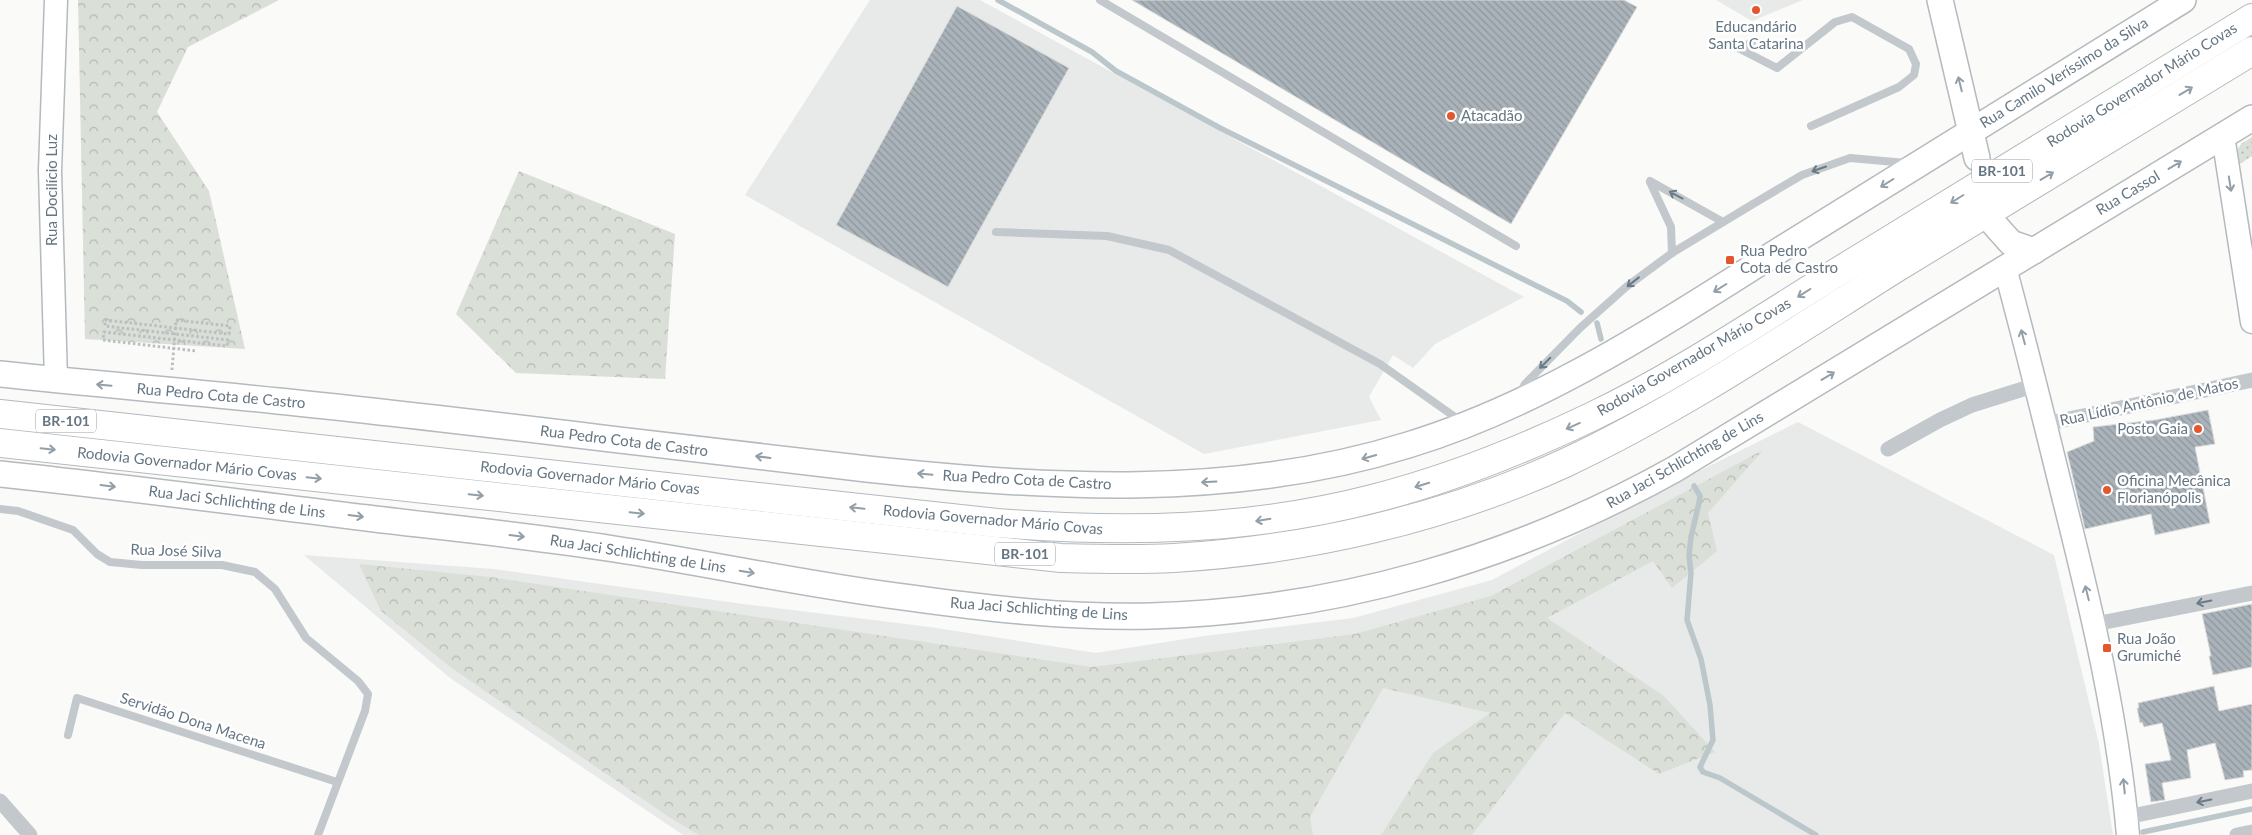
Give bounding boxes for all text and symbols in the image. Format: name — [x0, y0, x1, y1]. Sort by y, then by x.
marker: Educandário Santa Catarina — [1750, 4, 1762, 16]
street label: Rua Camilo Veríssimo da Silva — [1976, 13, 2151, 131]
place label: Educandário Santa Catarina — [1708, 17, 1804, 52]
street label: Rodovia Governador Mário Covas — [2043, 18, 2240, 150]
one-way arrow — [1955, 76, 1964, 92]
one-way arrow — [2178, 86, 2192, 96]
place label: Atacadão — [1461, 106, 1523, 124]
marker: Atacadão — [1445, 110, 1457, 122]
street label: Rua Docilício Luz — [42, 134, 60, 246]
one-way arrow — [2167, 159, 2181, 169]
road number: BR-101 — [1972, 160, 2032, 182]
one-way arrow — [1811, 165, 1827, 174]
street label: Rua Cassol — [2092, 166, 2163, 218]
one-way arrow — [2039, 170, 2053, 180]
one-way arrow — [2225, 176, 2235, 192]
one-way arrow — [1881, 179, 1895, 189]
one-way arrow — [1669, 190, 1684, 200]
one-way arrow — [1950, 193, 1964, 204]
place label: Rua Pedro Cota de Castro — [1740, 241, 1838, 276]
marker: Rua Pedro Cota de Castro — [1724, 254, 1736, 266]
one-way arrow — [1627, 277, 1640, 288]
one-way arrow — [1713, 283, 1727, 293]
one-way arrow — [1797, 288, 1811, 298]
street label: Rodovia Governador Mário Covas — [1593, 293, 1794, 419]
one-way arrow — [2018, 330, 2028, 346]
one-way arrow — [1539, 356, 1551, 369]
one-way arrow — [1820, 370, 1834, 380]
street label: Rua Lídio Antônio de Matos — [2058, 373, 2240, 429]
street label: Rua Pedro Cota de Castro — [136, 379, 306, 411]
one-way arrow — [96, 380, 112, 390]
street label: Rua Jaci Schlichting de Lins — [1603, 407, 1766, 511]
road number: BR-101 — [36, 410, 96, 432]
place label: Posto Gaia — [2117, 419, 2188, 437]
street label: Rua Pedro Cota de Castro — [539, 421, 709, 459]
one-way arrow — [1566, 421, 1581, 431]
marker: Posto Gaia — [2192, 423, 2204, 435]
street label: Rodovia Governador Mário Covas — [76, 443, 298, 483]
one-way arrow — [40, 444, 56, 454]
one-way arrow — [755, 452, 771, 462]
one-way arrow — [1362, 452, 1378, 462]
street label: Rodovia Governador Mário Covas — [479, 457, 701, 497]
street label: Rua Pedro Cota de Castro — [942, 466, 1112, 492]
one-way arrow — [917, 470, 933, 479]
place label: Oficina Mecânica Florianópolis — [2117, 471, 2231, 506]
one-way arrow — [306, 473, 322, 482]
one-way arrow — [1201, 477, 1217, 486]
one-way arrow — [1414, 480, 1430, 490]
one-way arrow — [100, 481, 116, 491]
street label: Rua Jaci Schlichting de Lins — [148, 481, 327, 521]
marker: Oficina Mecânica Florianópolis — [2101, 484, 2113, 496]
one-way arrow — [468, 490, 484, 500]
street label: Rodovia Governador Mário Covas — [882, 500, 1104, 538]
one-way arrow — [850, 503, 866, 513]
one-way arrow — [629, 508, 645, 518]
one-way arrow — [348, 511, 364, 521]
one-way arrow — [1256, 515, 1272, 525]
street label: Rua Jaci Schlichting de Lins — [549, 530, 728, 576]
one-way arrow — [509, 531, 525, 541]
street label: Rua José Silva — [130, 539, 222, 561]
road number: BR-101 — [995, 542, 1055, 566]
one-way arrow — [739, 567, 755, 577]
one-way arrow — [2082, 585, 2091, 601]
street label: Rua Jaci Schlichting de Lins — [950, 593, 1129, 623]
one-way arrow — [2197, 598, 2213, 607]
place label: Rua João Grumiché — [2117, 629, 2181, 664]
marker: Rua João Grumiché — [2101, 642, 2113, 654]
street label: Servidão Dona Macena — [118, 688, 269, 752]
one-way arrow — [2119, 779, 2128, 795]
one-way arrow — [2197, 797, 2213, 806]

